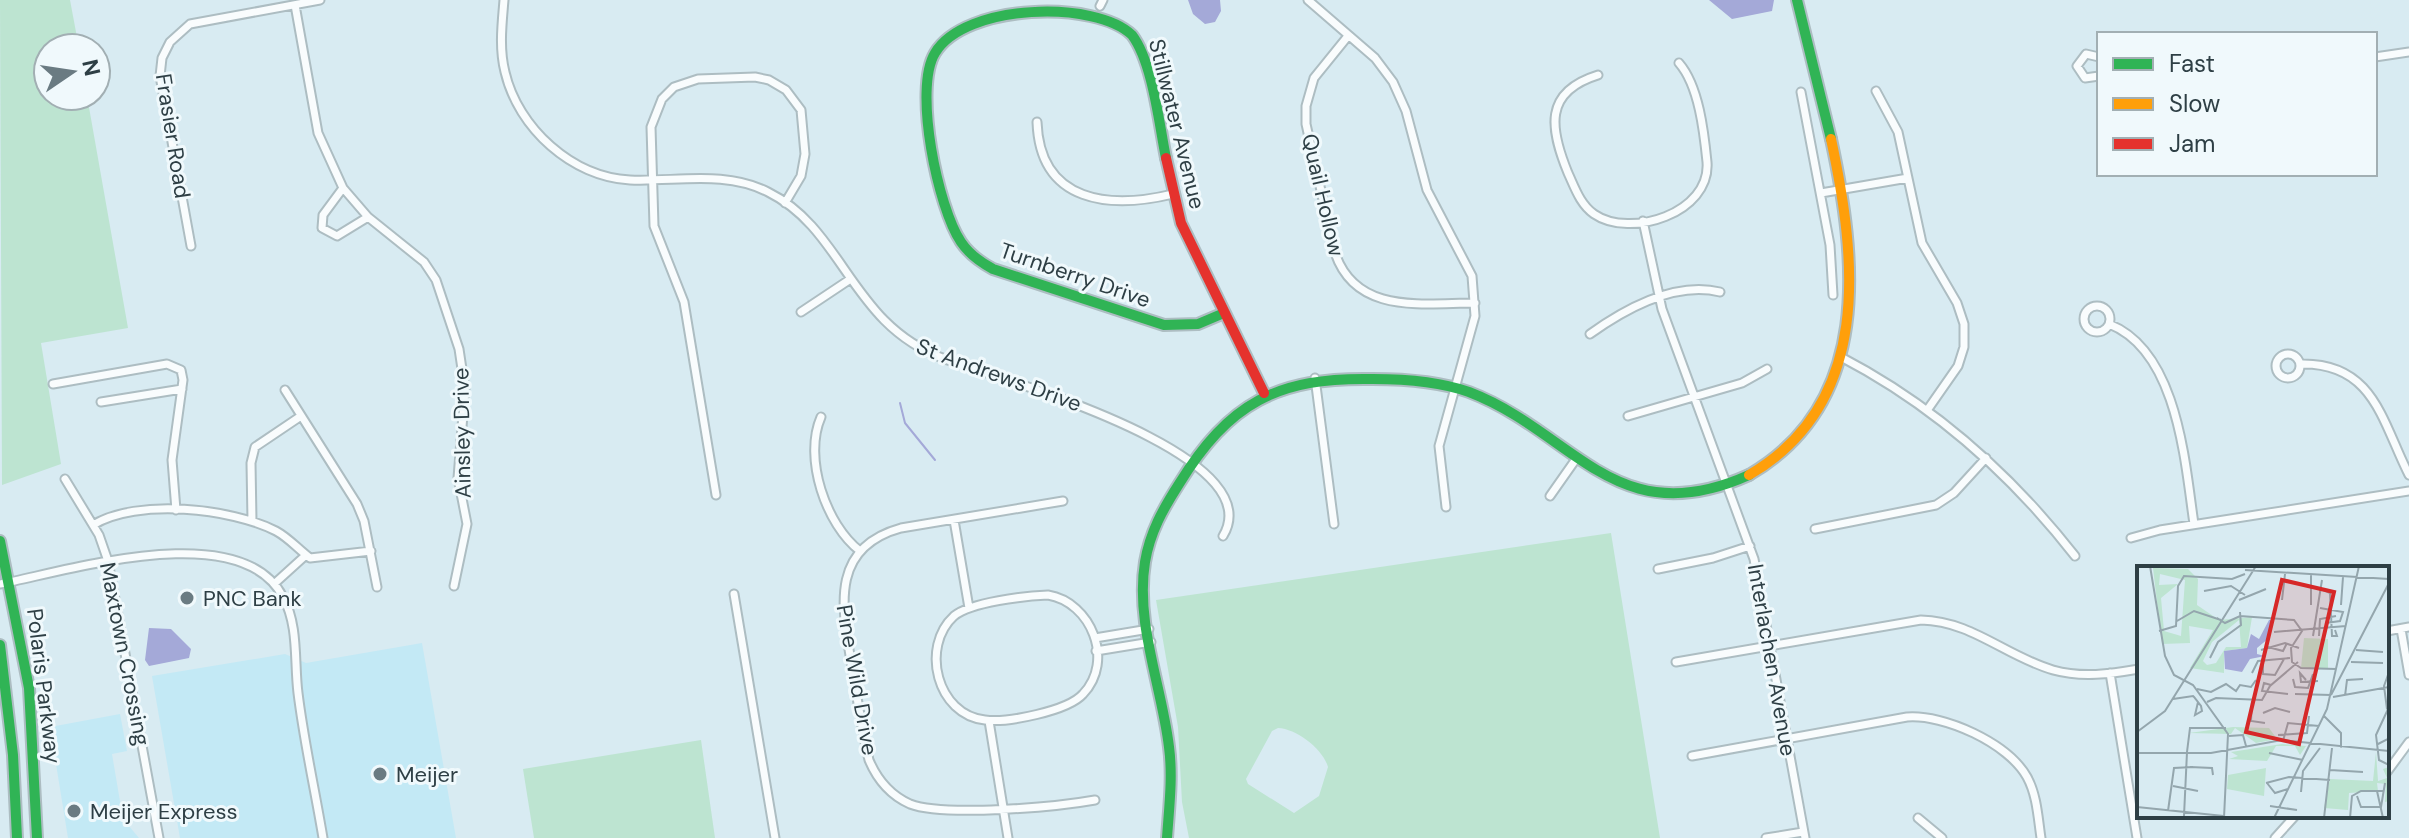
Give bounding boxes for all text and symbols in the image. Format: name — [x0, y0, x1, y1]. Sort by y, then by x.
north arrow — [32, 32, 112, 112]
legend — [2097, 32, 2377, 176]
street label: Stillwater Avenue — [1142, 36, 1212, 212]
text: Fast — [2169, 48, 2215, 79]
text: N — [75, 57, 107, 79]
street label: Frasier Road — [149, 72, 197, 200]
text: Slow — [2169, 88, 2220, 119]
text: Jam — [2169, 128, 2215, 159]
street label: Quail Hollow — [1295, 131, 1351, 259]
street label: Turnberry Drive — [996, 236, 1154, 314]
street label: St Andrews Drive — [912, 332, 1086, 418]
street label: Ainsley Drive — [446, 367, 478, 499]
street label: Maxtown Crossing — [93, 560, 157, 748]
street label: Interlachen Avenue — [1741, 562, 1803, 758]
inset map — [2137, 566, 2389, 818]
place label: PNC Bank — [203, 584, 302, 613]
marker: PNC Bank — [178, 589, 196, 607]
street label: Pine Wild Drive — [830, 603, 884, 757]
street label: Polaris Parkway — [20, 607, 68, 765]
place label: Meijer — [396, 760, 458, 789]
marker: Meijer — [371, 765, 389, 783]
place label: Meijer Express — [90, 797, 238, 826]
marker: Meijer Express — [65, 802, 83, 820]

